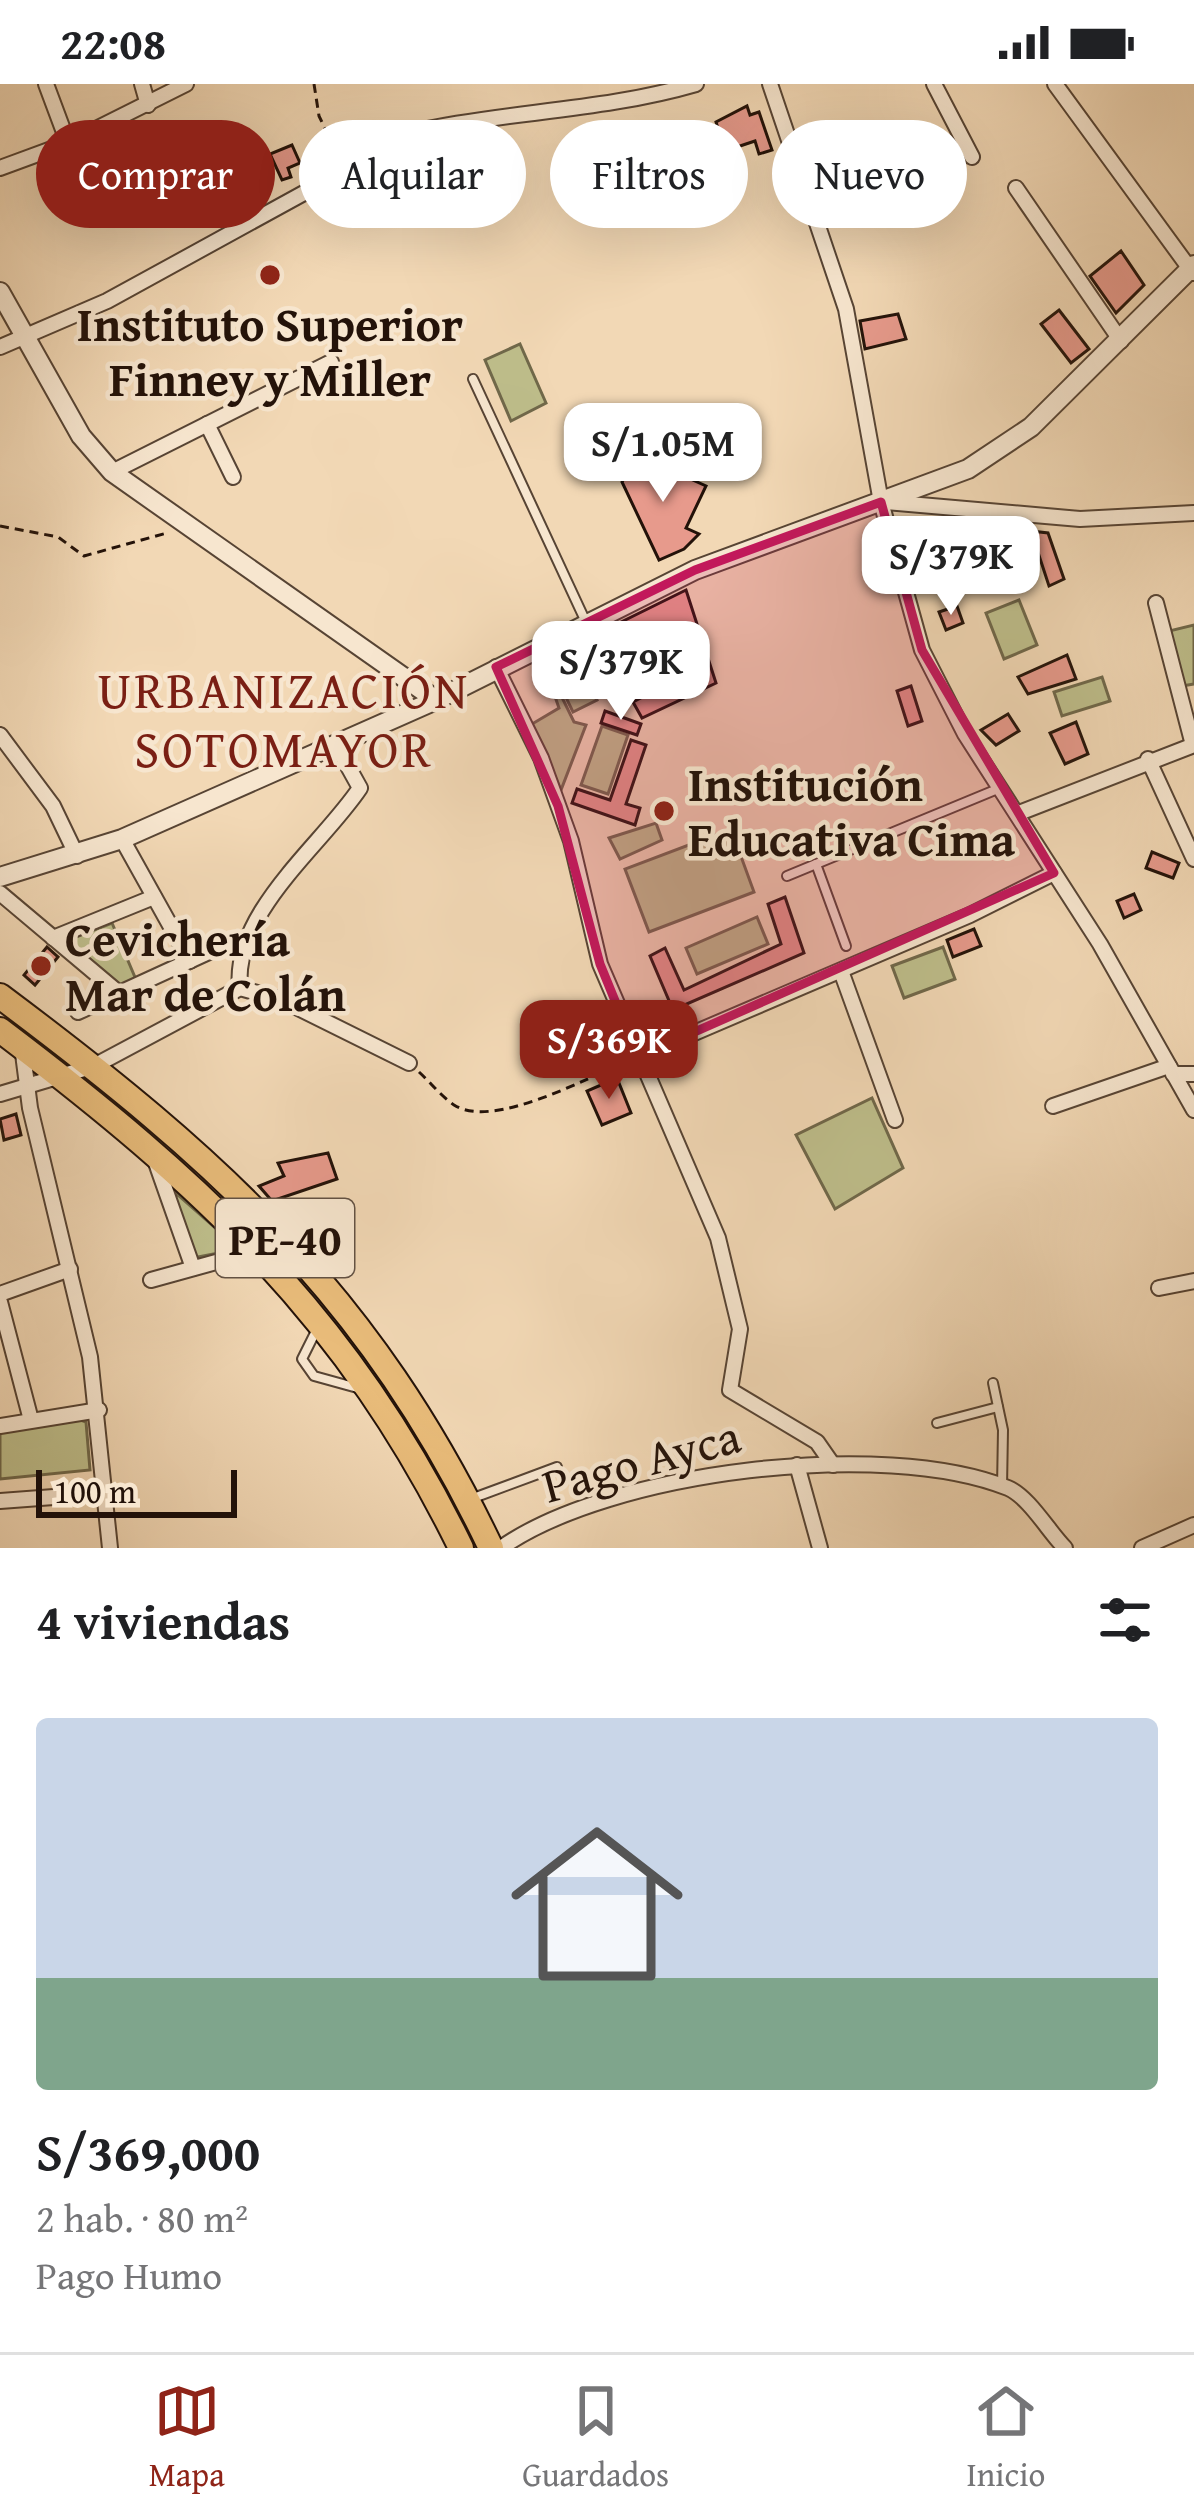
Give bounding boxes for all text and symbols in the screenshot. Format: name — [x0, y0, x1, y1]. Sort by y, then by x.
text: 22:08 — [60, 10, 166, 75]
chip: Comprar — [36, 120, 275, 228]
chip: Alquilar — [299, 120, 526, 228]
chip: Filtros — [550, 120, 748, 228]
chip: Nuevo — [772, 120, 967, 228]
marker: Instituto Superior Finney y Miller — [257, 262, 283, 288]
place label: Instituto Superior Finney y Miller — [77, 288, 463, 414]
pin: S/1.05M — [552, 403, 774, 505]
text: S/1.05M — [591, 413, 735, 470]
pin: S/379K — [853, 516, 1049, 618]
text: S/379K — [889, 526, 1013, 583]
pin: S/379K — [523, 621, 719, 723]
text: S/379K — [559, 631, 683, 688]
district label: URBANIZACIÓN SOTOMAYOR — [98, 652, 470, 786]
place label: Institución Educativa Cima — [688, 748, 1016, 874]
marker: Institución Educativa Cima — [651, 798, 677, 824]
place label: Cevichería Mar de Colán — [65, 903, 346, 1029]
marker: Cevichería Mar de Colán — [28, 953, 54, 979]
pin: S/369K — [511, 1000, 707, 1102]
text: S/369K — [547, 1010, 671, 1067]
road number: PE-40 — [216, 1199, 354, 1277]
street label: Pago Ayca — [534, 1399, 748, 1520]
scale bar — [36, 1464, 237, 1517]
text: 100 m — [54, 1467, 136, 1515]
text: 4 viviendas — [36, 1583, 290, 1658]
icon: filters — [1092, 1587, 1158, 1653]
icon: home — [489, 1796, 705, 2012]
text: S/369,000 — [36, 2114, 260, 2189]
text: 2 hab. · 80 m² — [36, 2189, 248, 2246]
text: Pago Humo — [36, 2246, 222, 2303]
tab: Mapa — [149, 2378, 225, 2498]
tab: Guardados — [522, 2378, 669, 2498]
tab: Inicio — [967, 2378, 1045, 2498]

